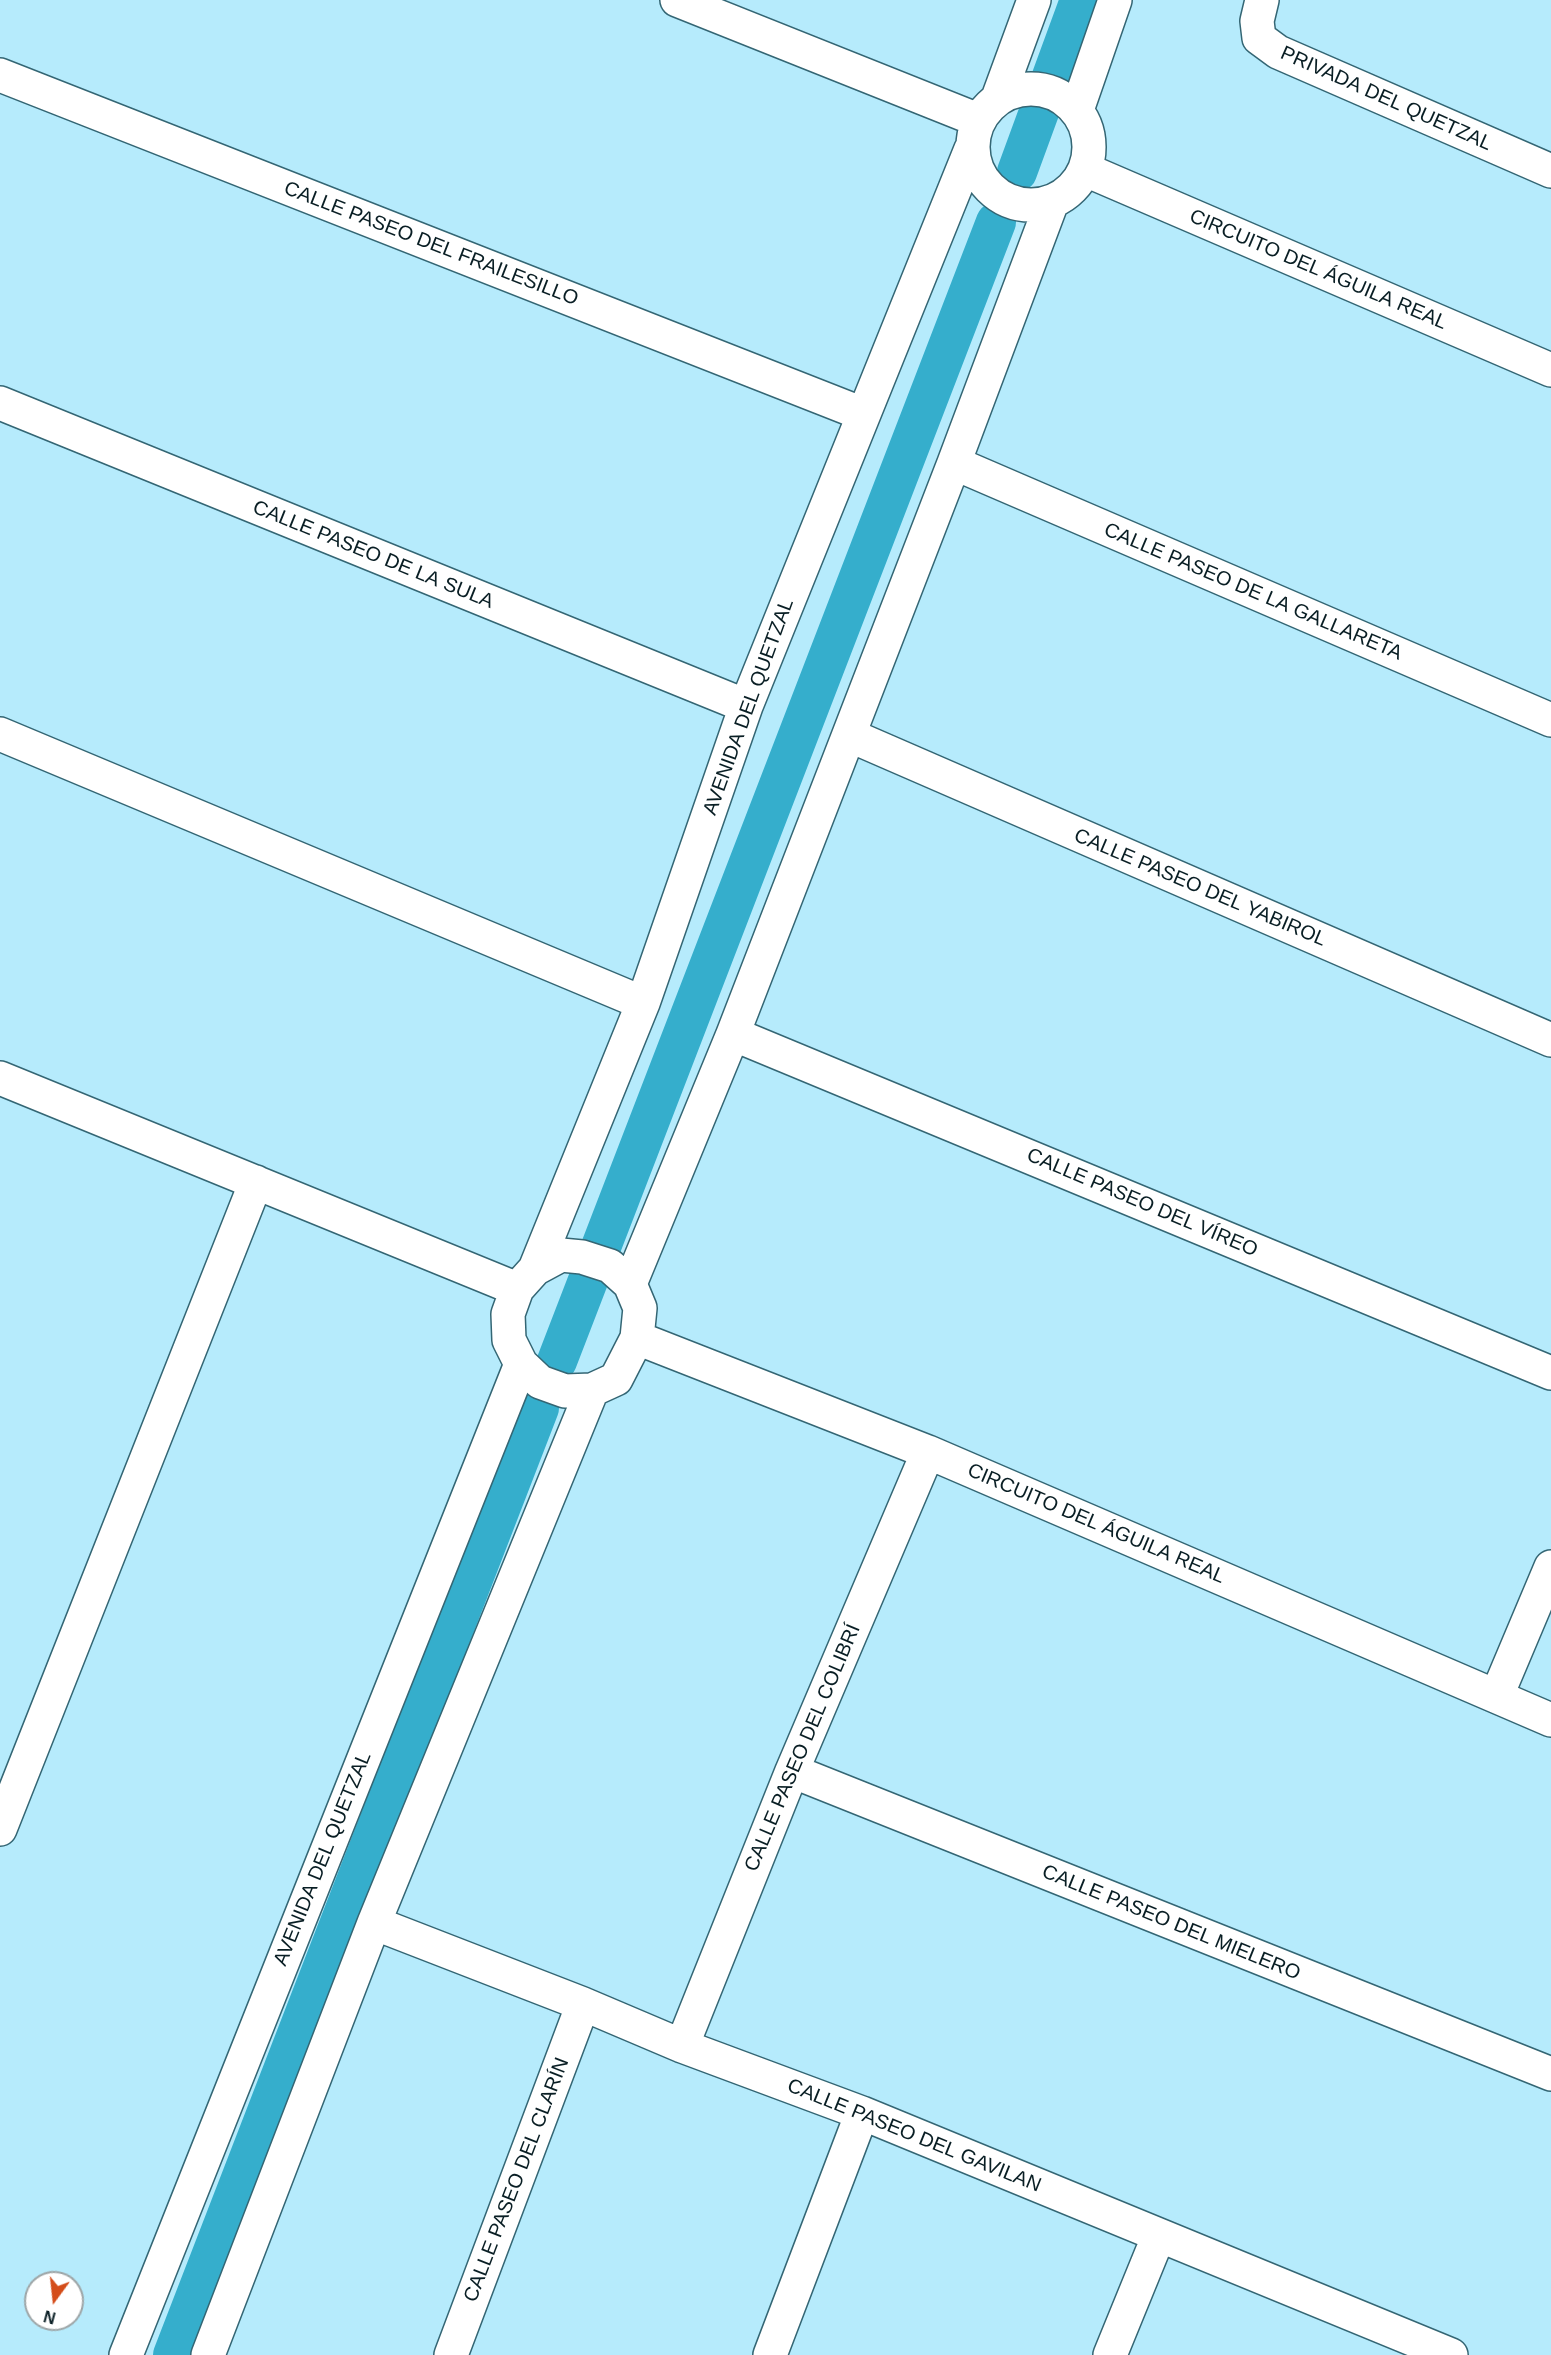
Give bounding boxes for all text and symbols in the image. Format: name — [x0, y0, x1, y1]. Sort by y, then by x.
street label: PRIVADA DEL QUETZAL — [1277, 42, 1495, 156]
street label: CALLE PASEO DEL FRAILESILLO — [281, 177, 581, 311]
street label: CIRCUITO DEL ÁGUILA REAL — [1186, 205, 1450, 335]
street label: CALLE PASEO DE LA SULA — [249, 496, 497, 614]
street label: CALLE PASEO DE LA GALLARETA — [1100, 518, 1406, 666]
street label: AVENIDA DEL QUETZAL — [699, 596, 799, 818]
street label: CALLE PASEO DEL YABIROL — [1070, 824, 1330, 952]
street label: CALLE PASEO DEL VÍREO — [1023, 1143, 1261, 1263]
street label: CIRCUITO DEL ÁGUILA REAL — [964, 1459, 1228, 1589]
street label: CALLE PASEO DEL COLIBRÍ — [740, 1621, 866, 1875]
street label: AVENIDA DEL QUETZAL — [269, 1749, 377, 1969]
street label: CALLE PASEO DEL MIELERO — [1038, 1860, 1304, 1986]
street label: CALLE PASEO DEL CLARÍN — [459, 2054, 575, 2306]
street label: CALLE PASEO DEL GAVILAN — [784, 2074, 1044, 2198]
north arrow — [24, 2271, 84, 2331]
text: N — [42, 2307, 58, 2327]

